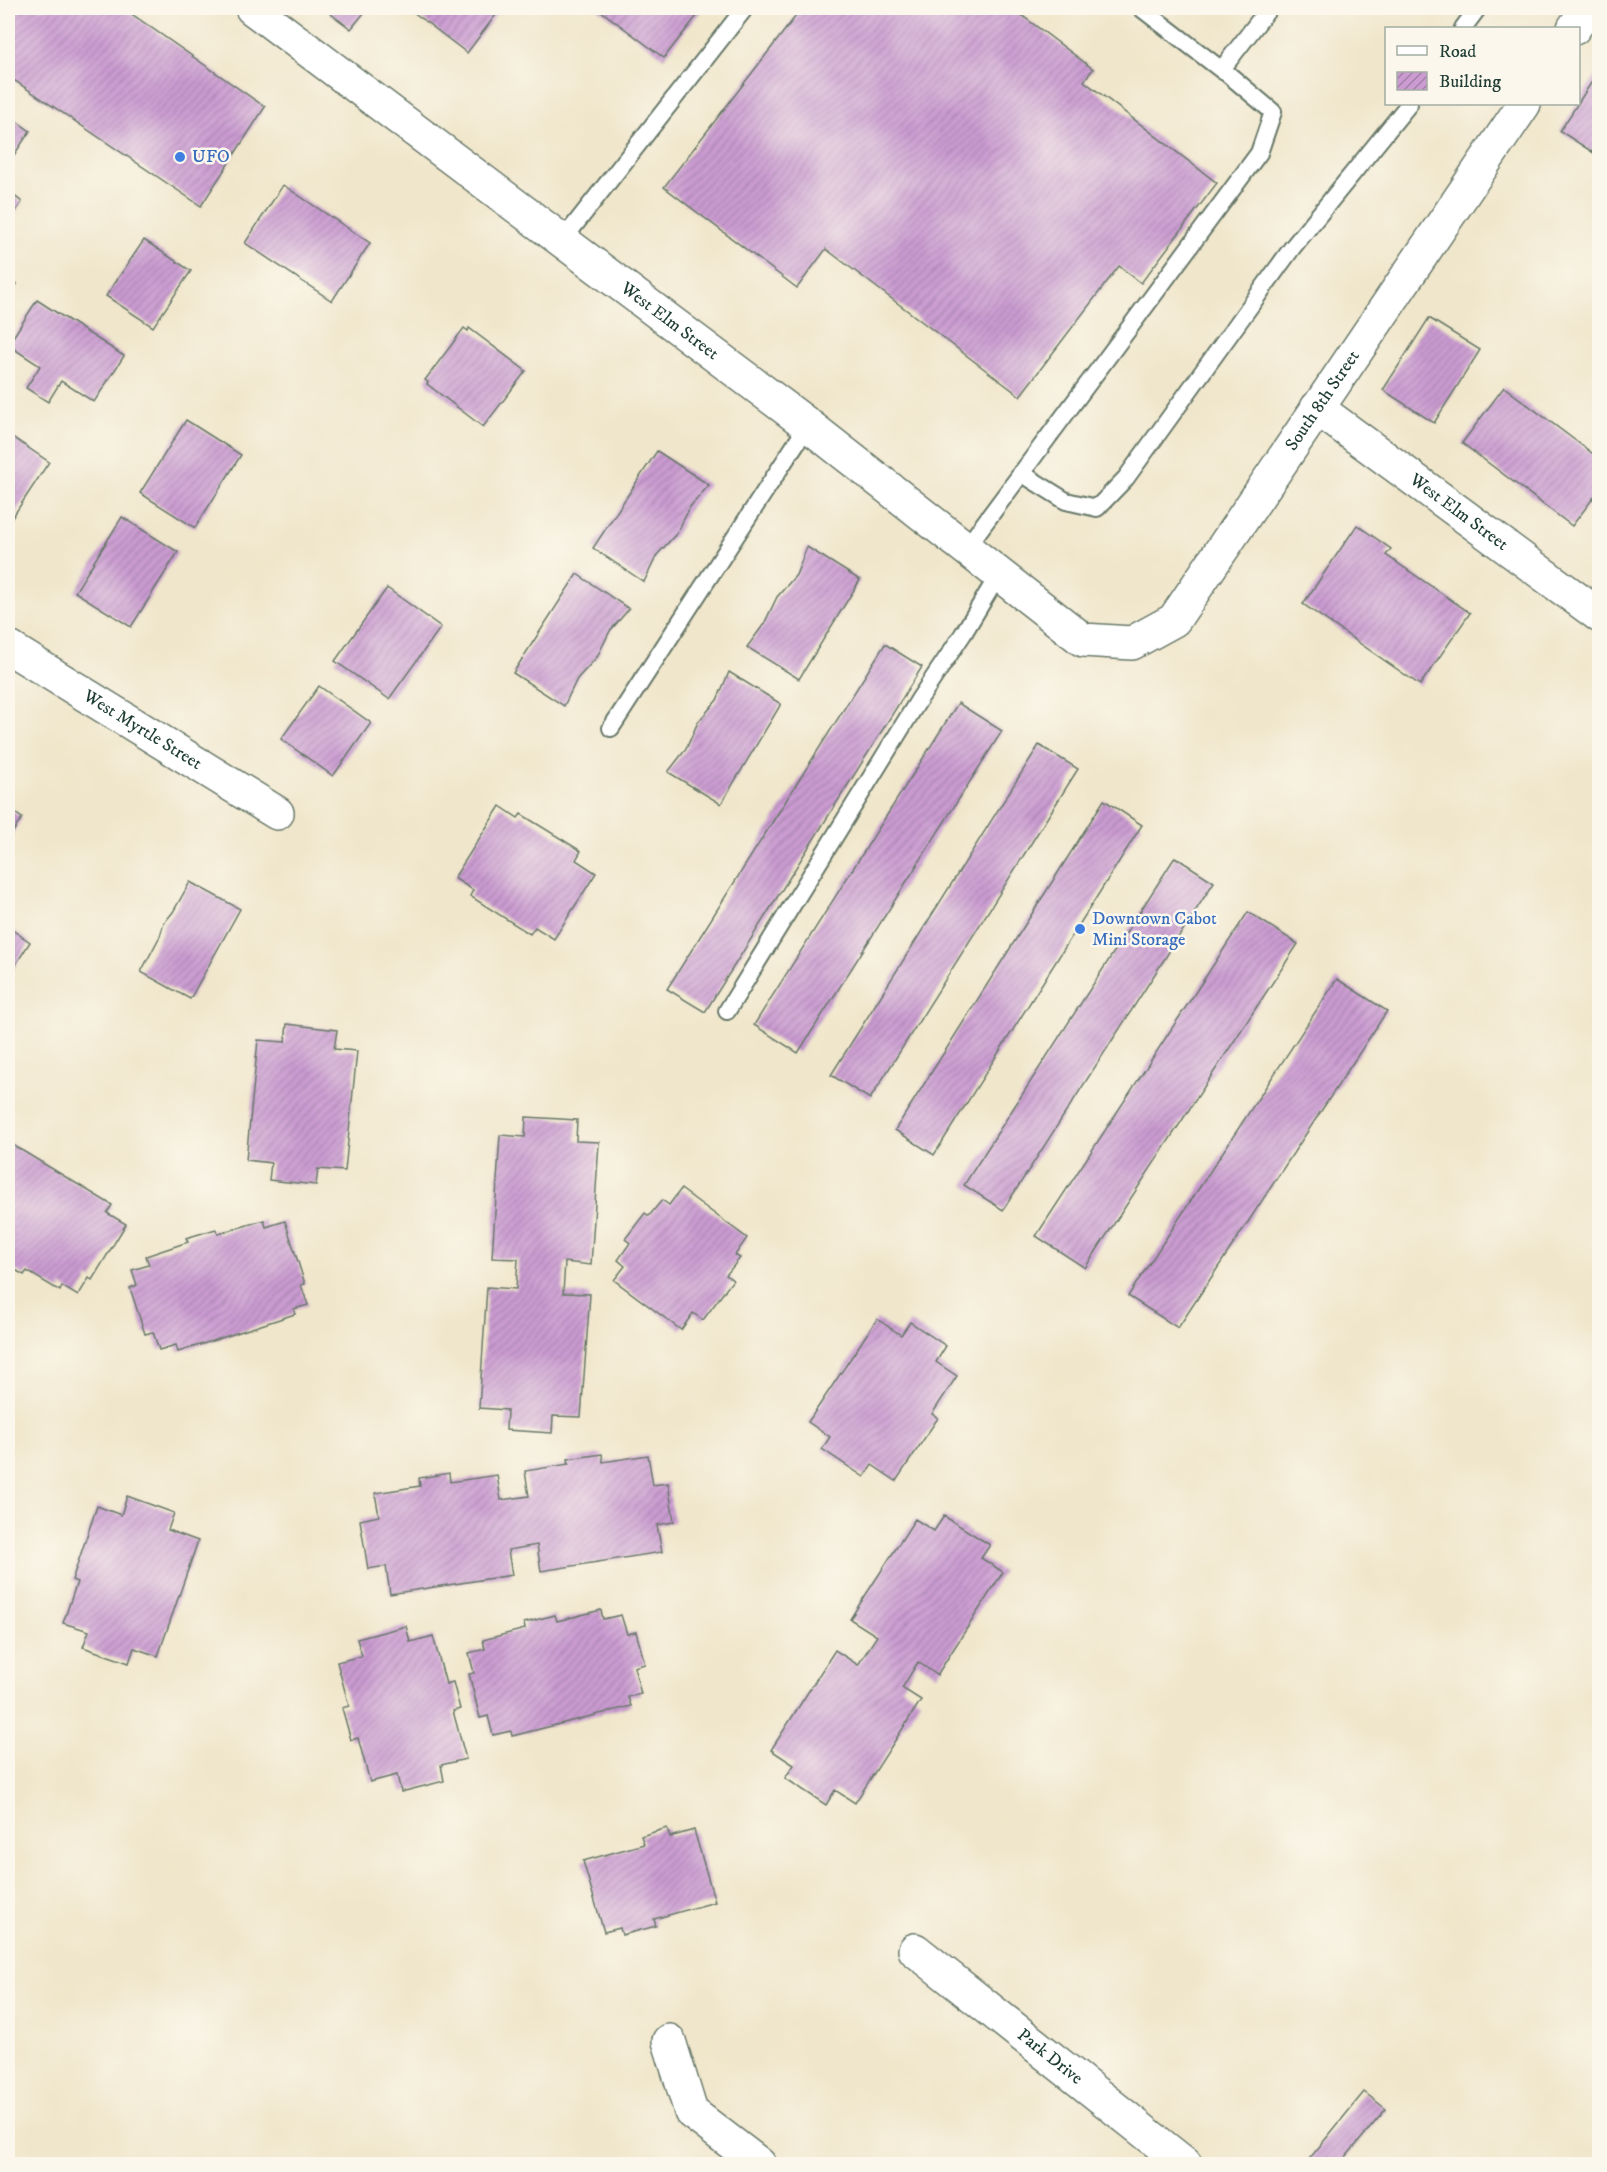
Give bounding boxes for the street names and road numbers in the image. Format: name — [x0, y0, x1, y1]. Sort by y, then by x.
street label: West Elm Street — [615, 277, 723, 365]
street label: South 8th Street — [1281, 346, 1365, 455]
street label: West Elm Street — [1404, 468, 1513, 556]
street label: West Myrtle Street — [78, 685, 206, 775]
street label: Park Drive — [1013, 2024, 1087, 2090]

